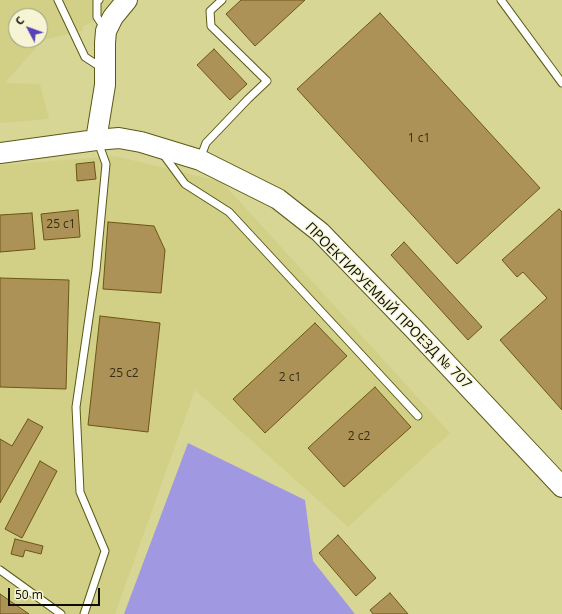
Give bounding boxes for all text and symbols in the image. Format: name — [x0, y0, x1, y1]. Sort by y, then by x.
north arrow — [8, 8, 48, 48]
text: С — [11, 13, 27, 28]
house number: 1 с1 — [408, 132, 430, 146]
house number: 25 с1 — [46, 218, 76, 232]
street label: ПРОЕКТИРУЕМЫЙ ПРОЕЗД № 707 — [301, 219, 475, 393]
house number: 25 с2 — [109, 367, 139, 381]
house number: 2 с1 — [279, 371, 301, 385]
house number: 2 с2 — [348, 430, 370, 444]
scale bar — [10, 580, 102, 606]
text: 50 m — [15, 586, 43, 603]

